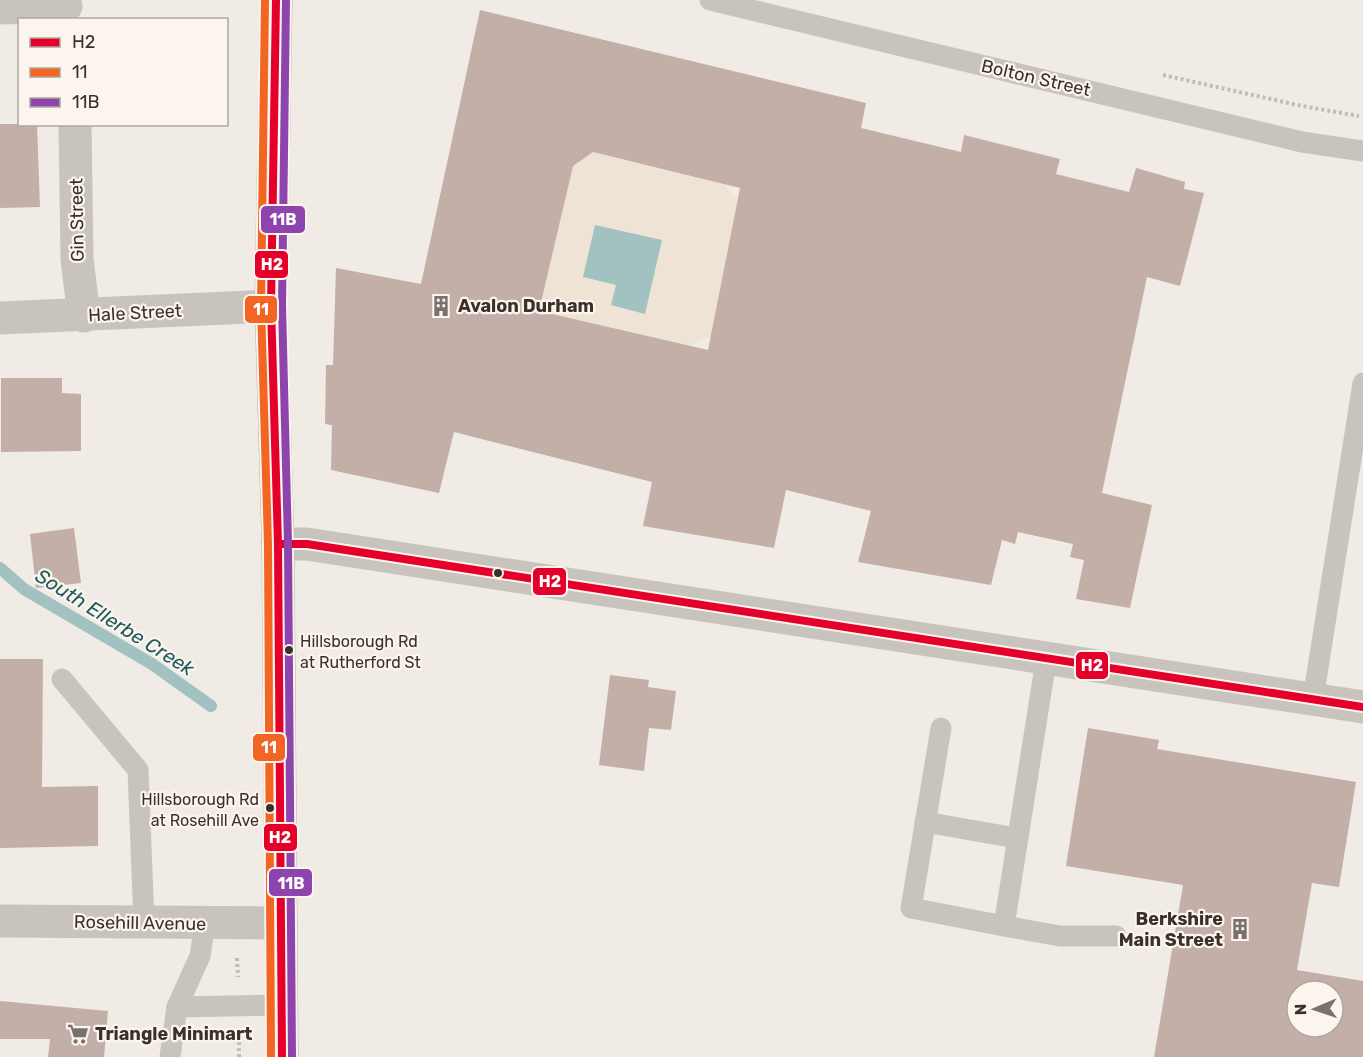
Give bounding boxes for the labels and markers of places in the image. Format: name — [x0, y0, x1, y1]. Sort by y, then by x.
building icon: Avalon Durham — [429, 294, 453, 318]
place label: Avalon Durham — [458, 295, 594, 317]
unlabelled marker — [492, 567, 504, 579]
place label: Hillsborough Rd at Rutherford St — [300, 632, 421, 672]
marker: Hillsborough Rd at Rutherford St — [283, 644, 295, 656]
place label: Hillsborough Rd at Rosehill Ave — [141, 790, 259, 830]
marker: Hillsborough Rd at Rosehill Ave — [264, 802, 276, 814]
place label: Berkshire Main Street — [1119, 908, 1223, 951]
building icon: Berkshire Main Street — [1228, 917, 1252, 941]
supermarket icon: Triangle Minimart — [66, 1022, 90, 1046]
place label: Triangle Minimart — [95, 1023, 252, 1045]

